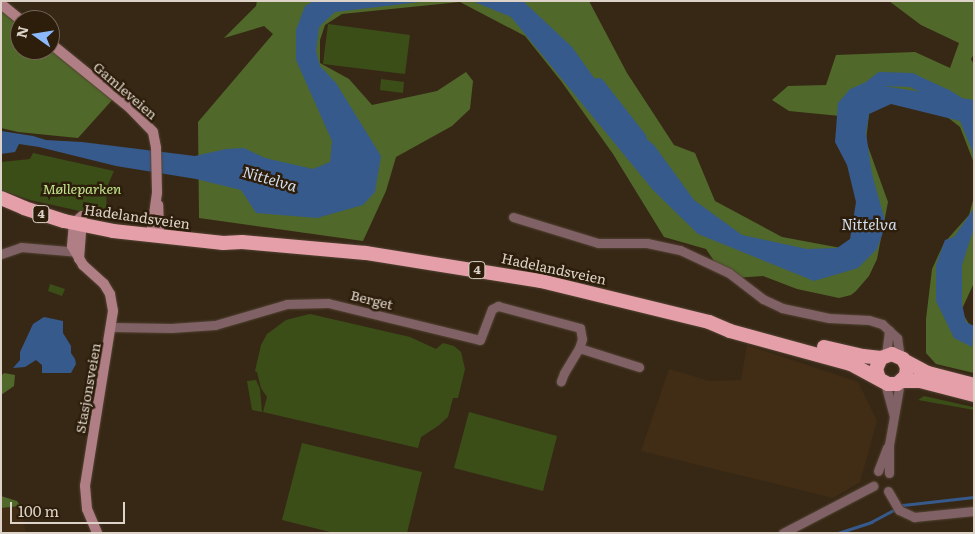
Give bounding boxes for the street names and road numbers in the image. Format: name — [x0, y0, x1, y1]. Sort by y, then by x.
street label: Gamleveien — [91, 58, 161, 122]
street label: Hadelandsveien — [83, 200, 191, 232]
road number: 4 — [32, 204, 50, 223]
street label: Hadelandsveien — [500, 249, 608, 287]
road number: 4 — [468, 260, 486, 280]
street label: Berget — [349, 286, 395, 312]
street label: Stasjonsveien — [71, 342, 103, 434]

